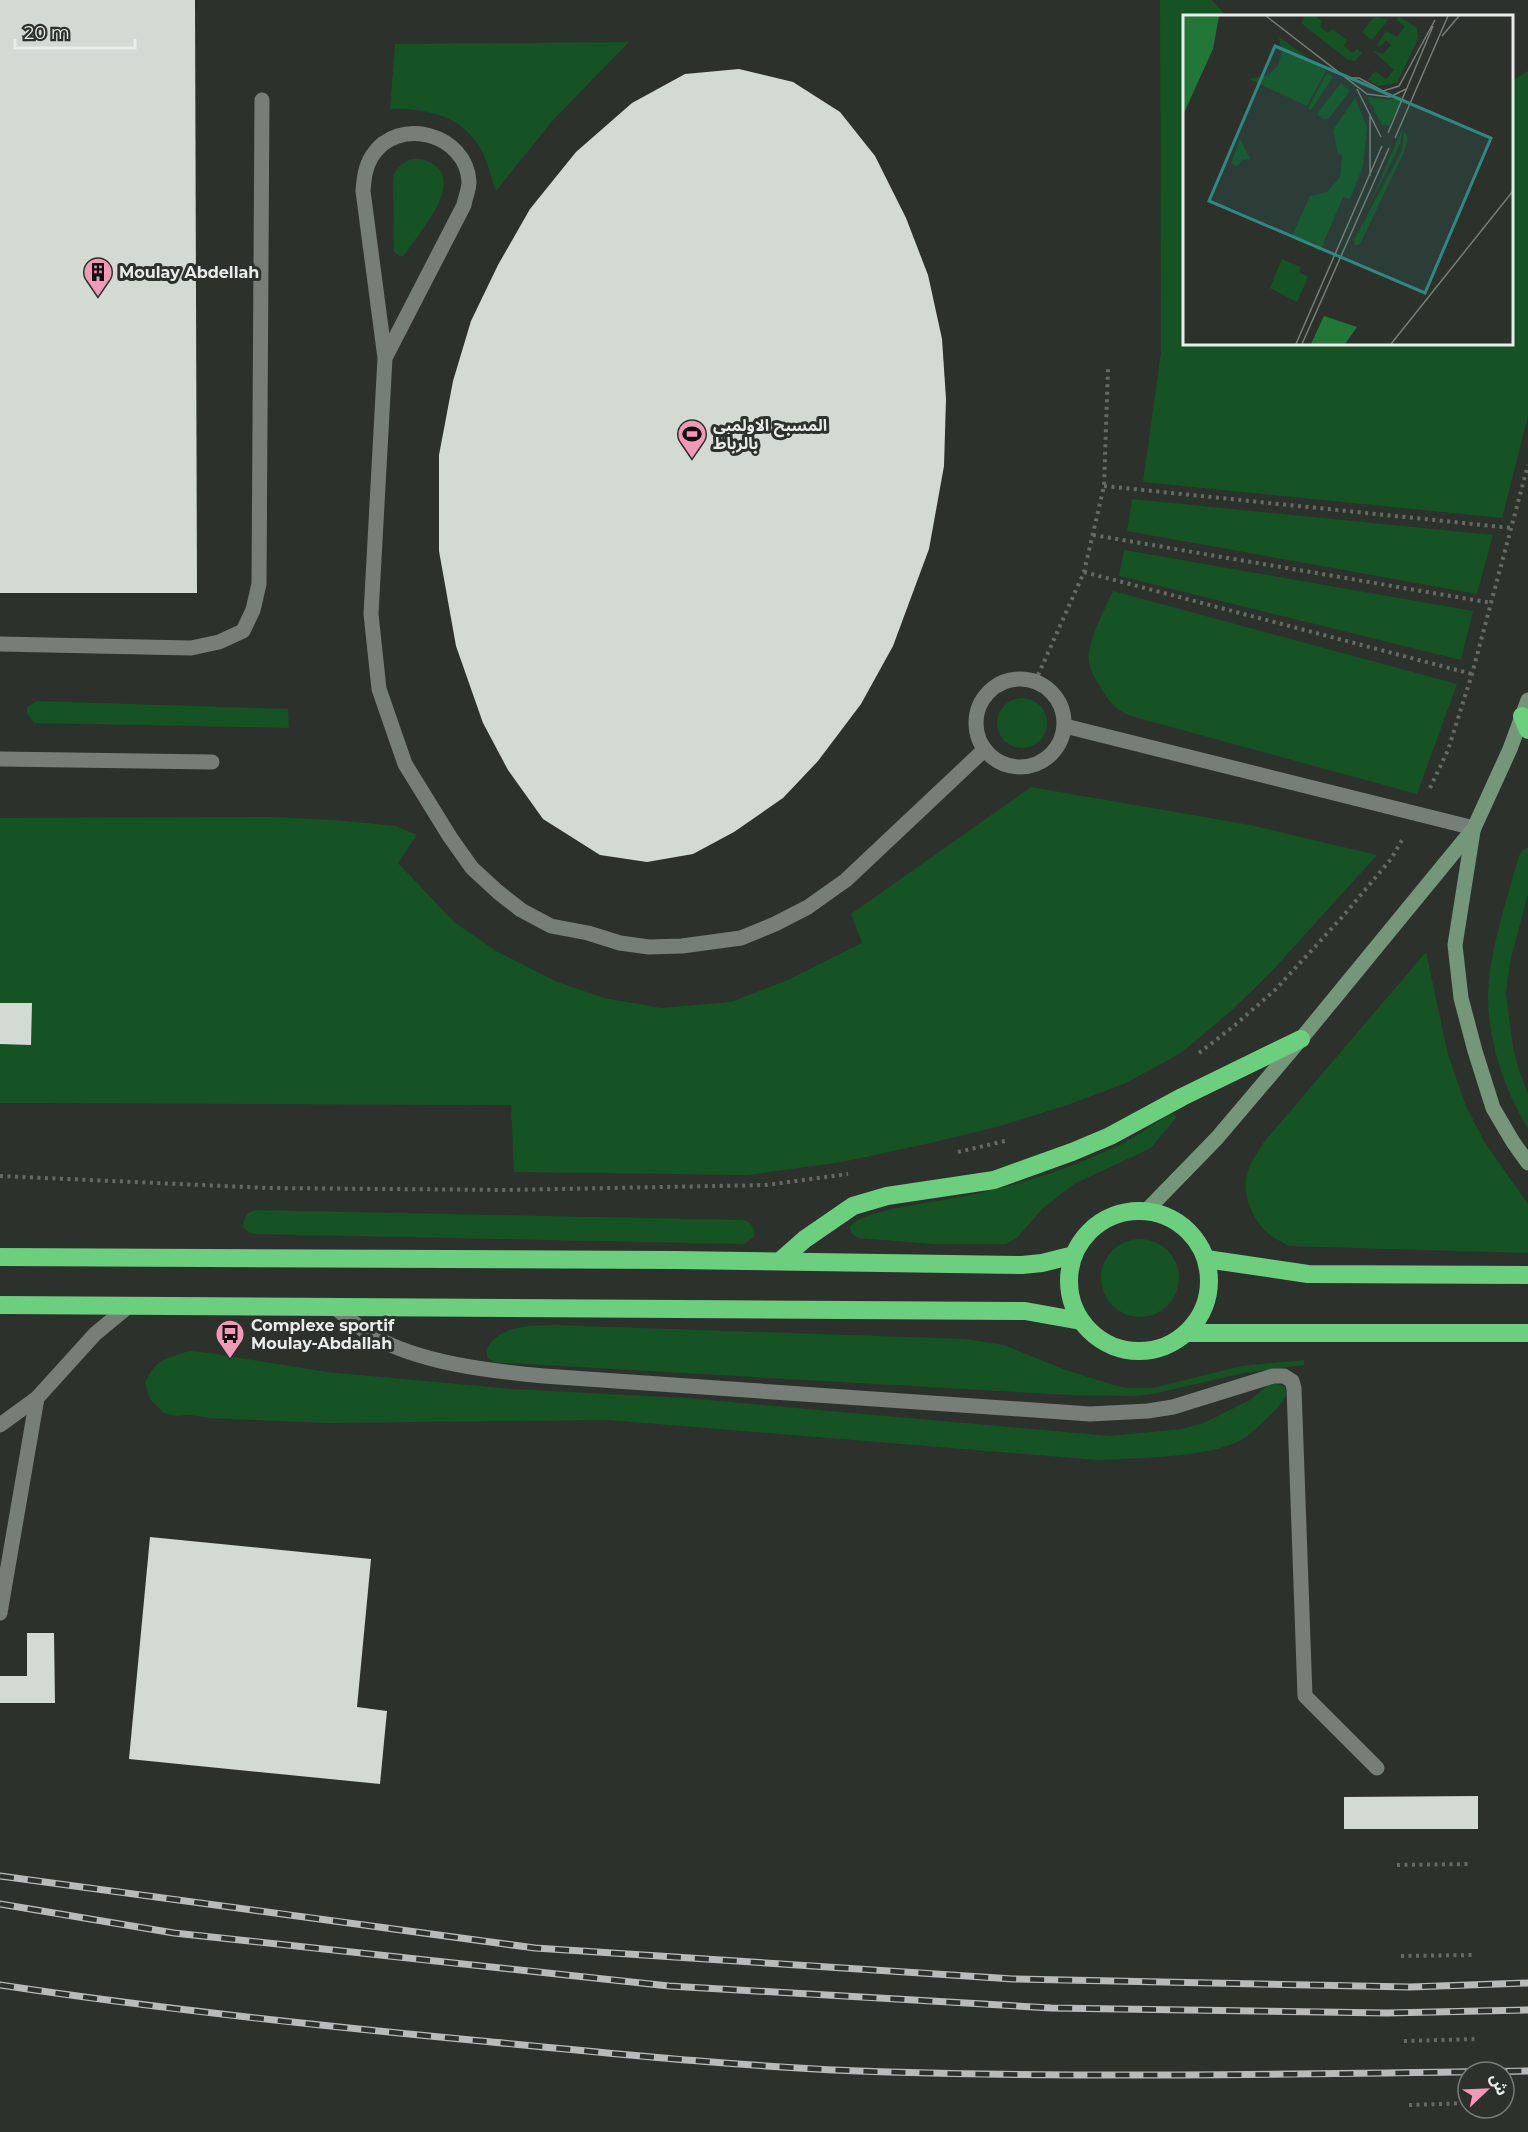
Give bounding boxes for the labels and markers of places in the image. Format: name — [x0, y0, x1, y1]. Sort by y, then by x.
building icon: Moulay Abdellah — [82, 256, 114, 298]
place label: Moulay Abdellah — [119, 263, 259, 282]
place label: المسبح الاولمبي بالرباط — [713, 416, 827, 453]
sports icon: المسبح الاولمبي بالرباط — [676, 418, 708, 460]
place label: Complexe sportif Moulay-Abdallah — [251, 1316, 395, 1353]
bus stop icon: Complexe sportif Moulay-Abdallah — [214, 1318, 246, 1360]

